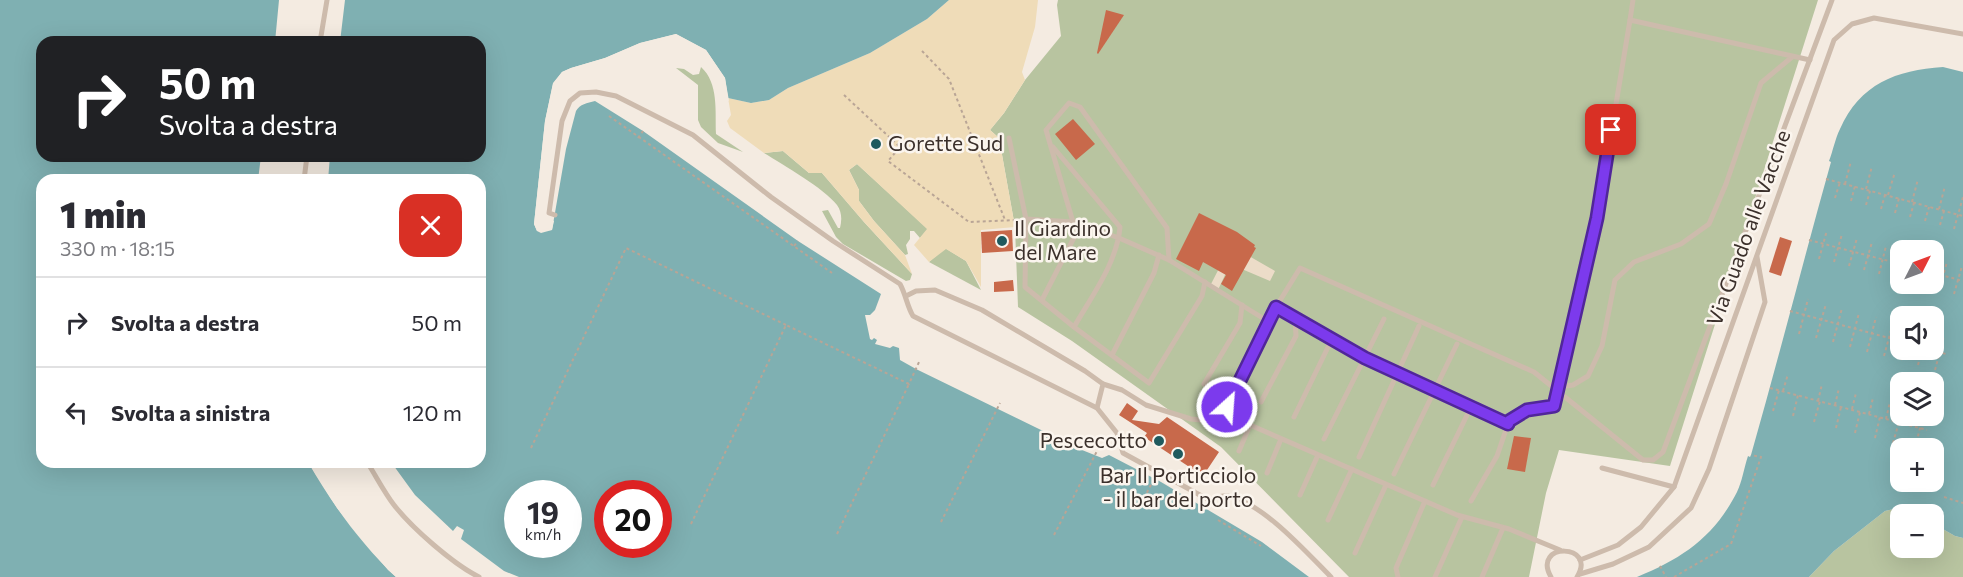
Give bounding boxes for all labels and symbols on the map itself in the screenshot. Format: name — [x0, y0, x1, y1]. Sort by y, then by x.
pin — [1585, 104, 1636, 155]
street label: Via Guado alle Vacche — [1701, 126, 1795, 329]
place label: Gorette Sud — [888, 130, 1003, 155]
marker: Gorette Sud — [869, 137, 883, 151]
place label: Il Giardino del Mare — [1014, 215, 1111, 264]
marker: Il Giardino del Mare — [995, 234, 1009, 248]
north arrow — [1890, 240, 1944, 294]
position arrow — [1195, 375, 1259, 439]
place label: Pescecotto — [1040, 427, 1147, 452]
marker: Pescecotto — [1152, 434, 1166, 448]
marker: Bar Il Porticciolo - il bar del porto — [1171, 447, 1185, 461]
place label: Bar Il Porticciolo - il bar del porto — [1100, 462, 1256, 511]
speed limit sign: 20 — [594, 480, 672, 558]

